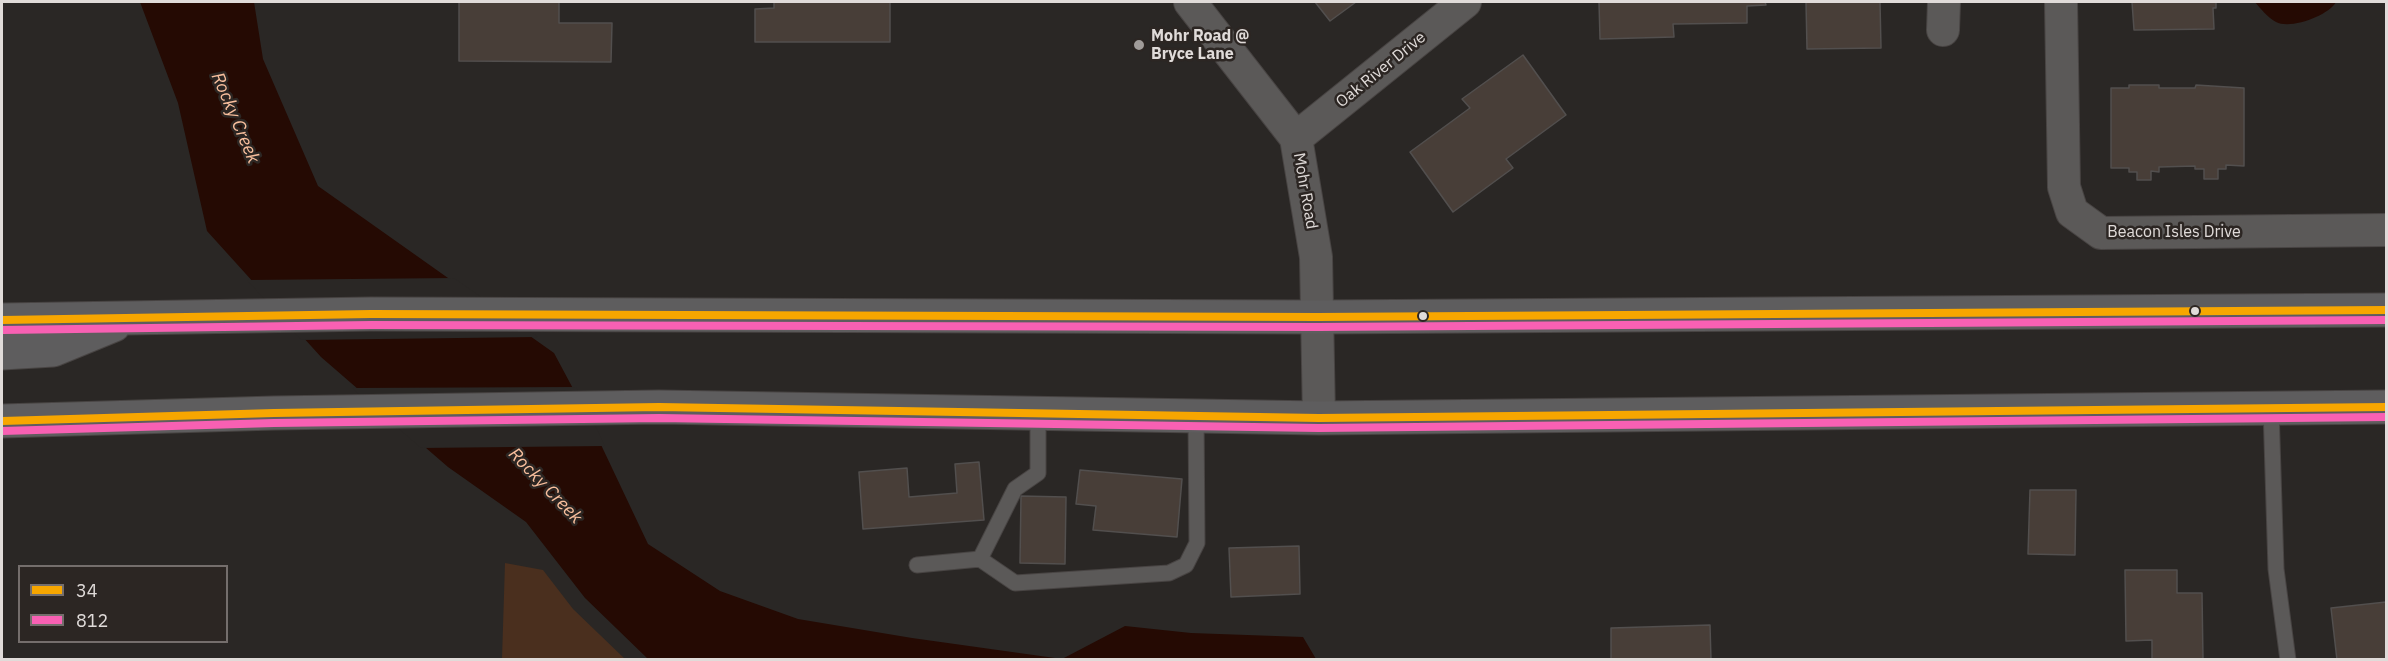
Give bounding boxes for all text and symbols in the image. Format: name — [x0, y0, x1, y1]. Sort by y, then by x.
place label: Mohr Road @ Bryce Lane — [1151, 26, 1250, 64]
street label: Oak River Drive — [1332, 28, 1430, 112]
marker: Mohr Road @ Bryce Lane — [1132, 38, 1146, 52]
water label: Rocky Creek — [206, 69, 264, 167]
street label: Mohr Road — [1289, 151, 1321, 231]
street label: Beacon Isles Drive — [2107, 222, 2241, 242]
unlabelled marker — [2189, 305, 2201, 317]
unlabelled marker — [1417, 310, 1429, 322]
water label: Rocky Creek — [504, 444, 586, 528]
legend — [18, 565, 228, 643]
text: 34 — [76, 579, 98, 602]
text: 812 — [76, 609, 108, 632]

